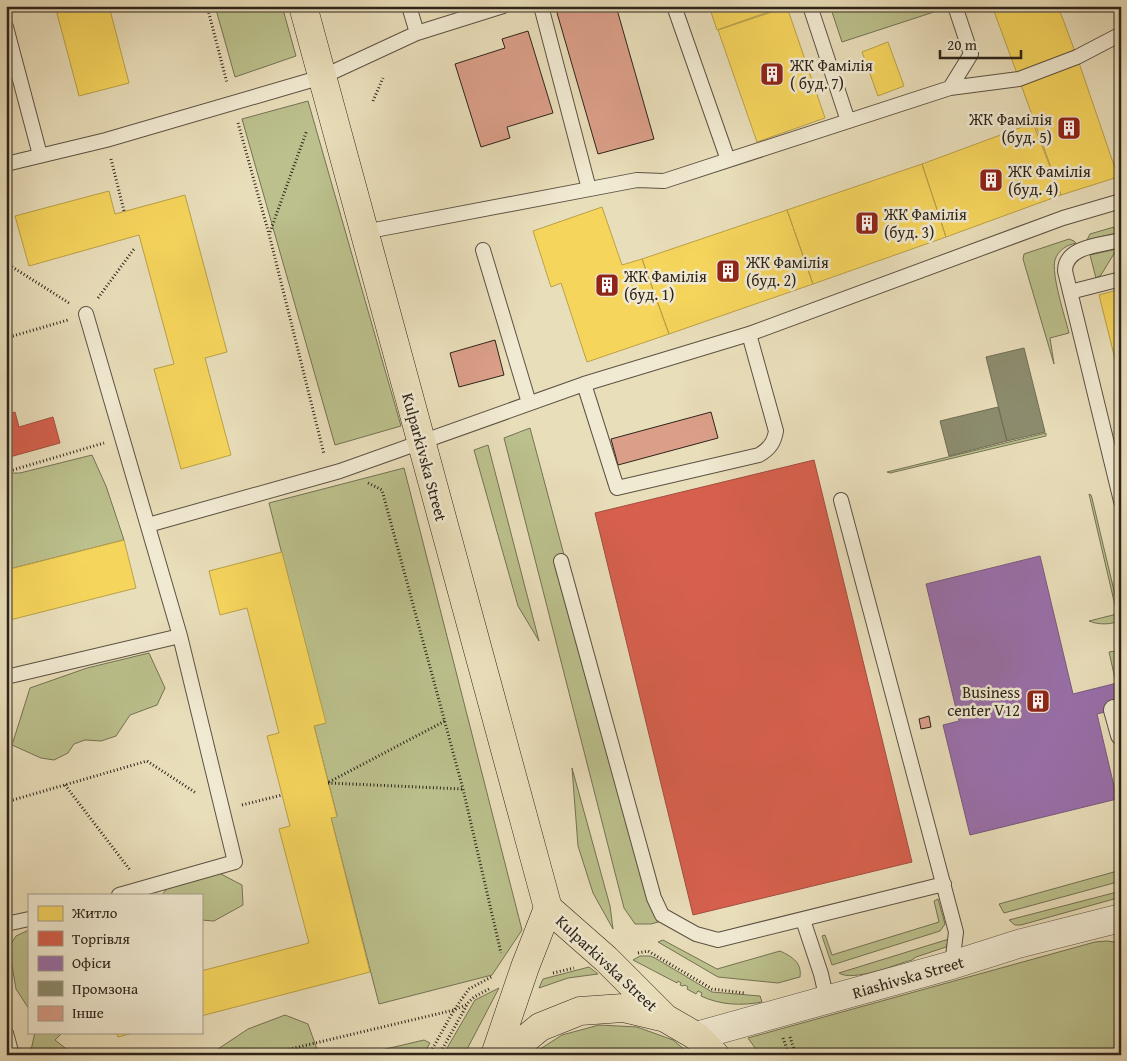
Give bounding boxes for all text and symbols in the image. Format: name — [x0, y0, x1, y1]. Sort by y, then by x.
scale bar — [940, 28, 1021, 60]
text: 20 m — [947, 34, 978, 55]
place label: ЖК Фамілія ( буд. 7) — [789, 53, 873, 95]
building icon: ЖК Фамілія ( буд. 7) — [759, 61, 785, 87]
place label: ЖК Фамілія (буд. 5) — [968, 107, 1052, 149]
building icon: ЖК Фамілія (буд. 5) — [1056, 115, 1082, 141]
place label: ЖК Фамілія (буд. 4) — [1007, 159, 1091, 201]
building icon: ЖК Фамілія (буд. 4) — [978, 167, 1004, 193]
place label: ЖК Фамілія (буд. 3) — [883, 202, 967, 244]
building icon: ЖК Фамілія (буд. 3) — [854, 210, 880, 236]
place label: ЖК Фамілія (буд. 2) — [745, 250, 829, 292]
building icon: ЖК Фамілія (буд. 2) — [715, 258, 741, 284]
place label: ЖК Фамілія (буд. 1) — [623, 264, 707, 306]
building icon: ЖК Фамілія (буд. 1) — [594, 272, 620, 298]
street label: Kulparkivska Street — [396, 390, 454, 524]
place label: Business center V12 — [947, 680, 1020, 722]
building icon: Business center V12 — [1025, 688, 1051, 714]
legend — [28, 894, 202, 1034]
text: Житло — [71, 902, 118, 923]
street label: Kulparkivska Street — [551, 909, 664, 1017]
text: Торгівля — [72, 928, 130, 949]
street label: Riashivska Street — [849, 950, 967, 1004]
text: Офіси — [72, 952, 111, 973]
text: Промзона — [72, 978, 139, 999]
text: Інше — [72, 1002, 104, 1023]

